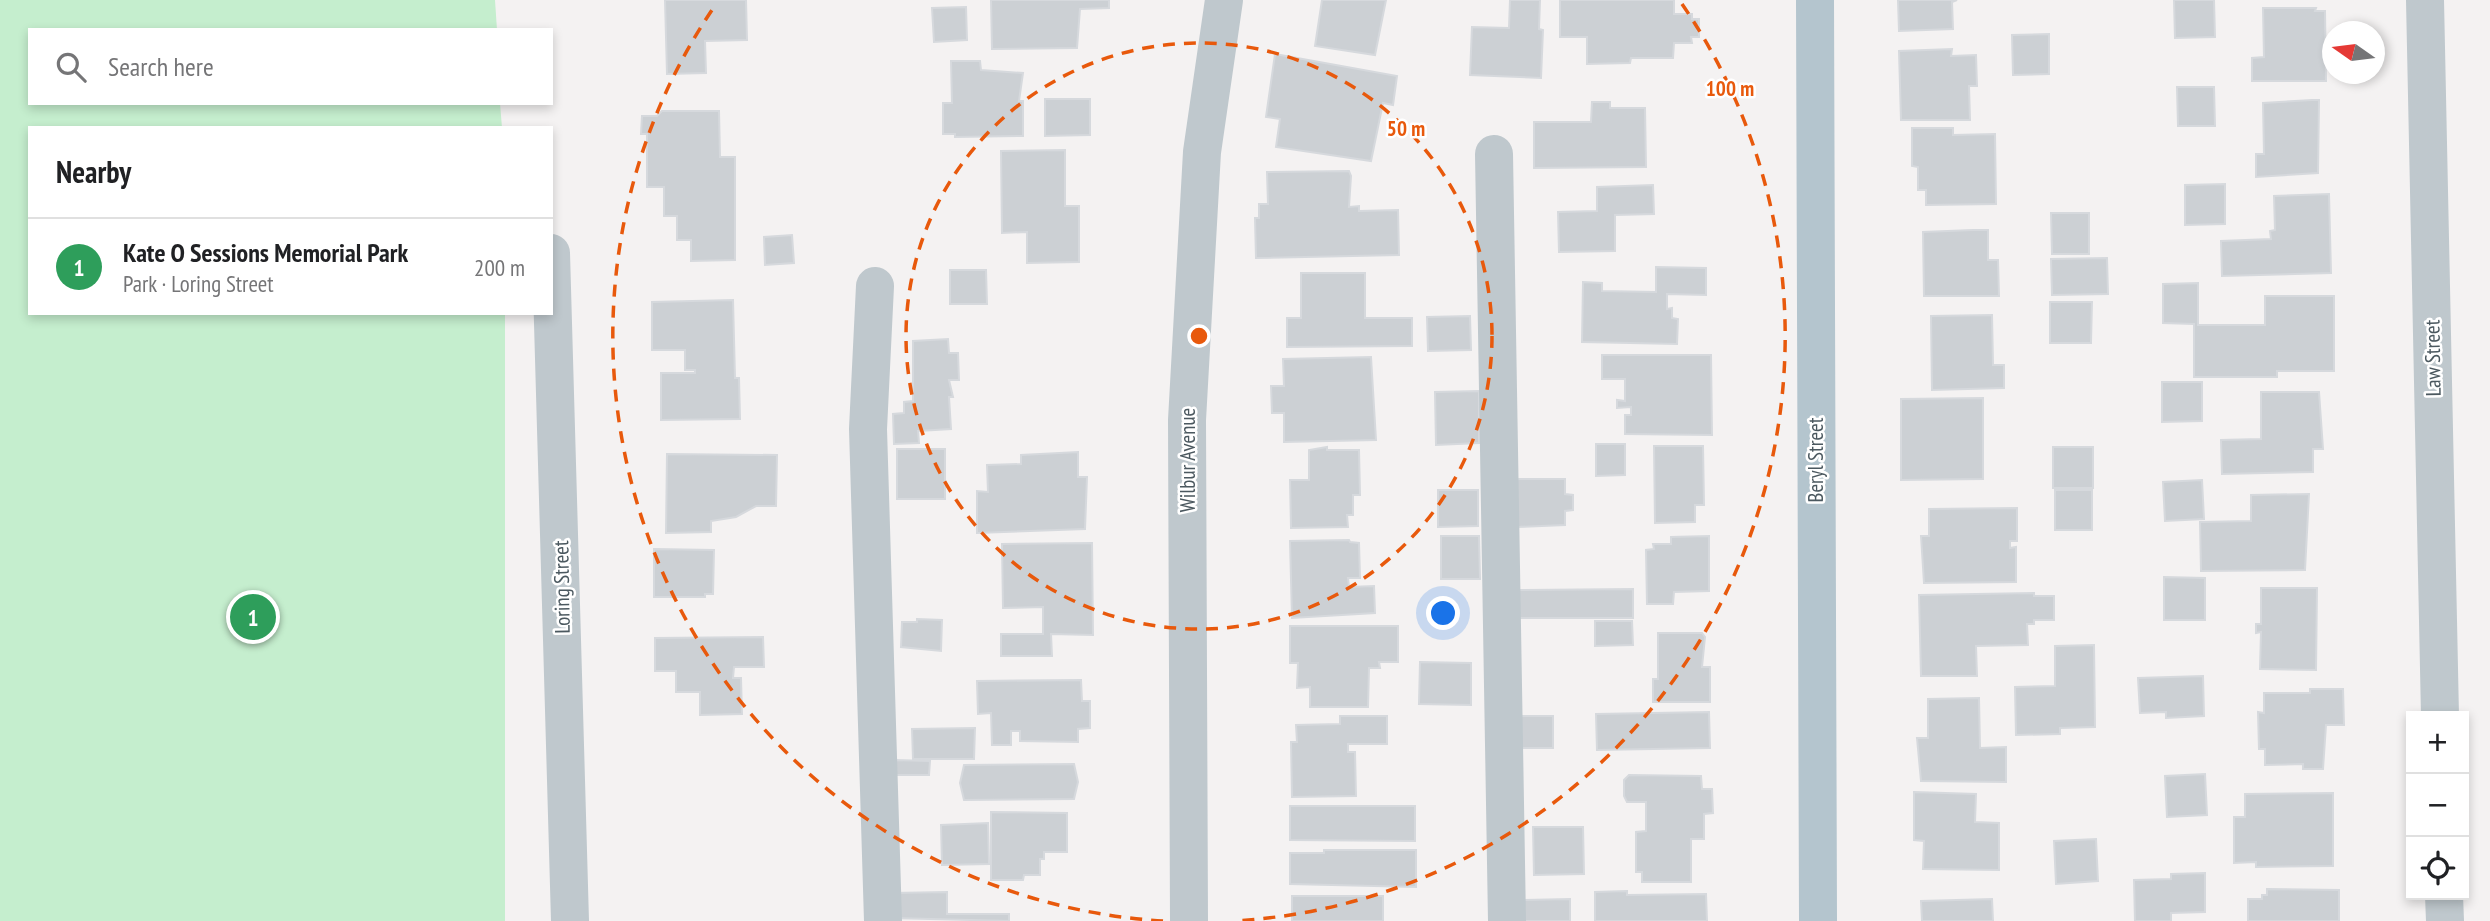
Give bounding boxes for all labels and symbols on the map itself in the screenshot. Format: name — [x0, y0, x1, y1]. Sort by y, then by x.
north arrow — [2322, 21, 2385, 84]
text: 100 m — [1706, 75, 1754, 102]
text: 50 m — [1387, 115, 1425, 142]
street label: Law Street — [2418, 319, 2447, 397]
centre of rings — [1187, 324, 1211, 348]
street label: Wilbur Avenue — [1174, 408, 1201, 512]
street label: Beryl Street — [1802, 417, 1829, 503]
street label: Loring Street — [547, 540, 576, 634]
pin: 1 — [230, 591, 276, 643]
your location — [1426, 596, 1460, 630]

